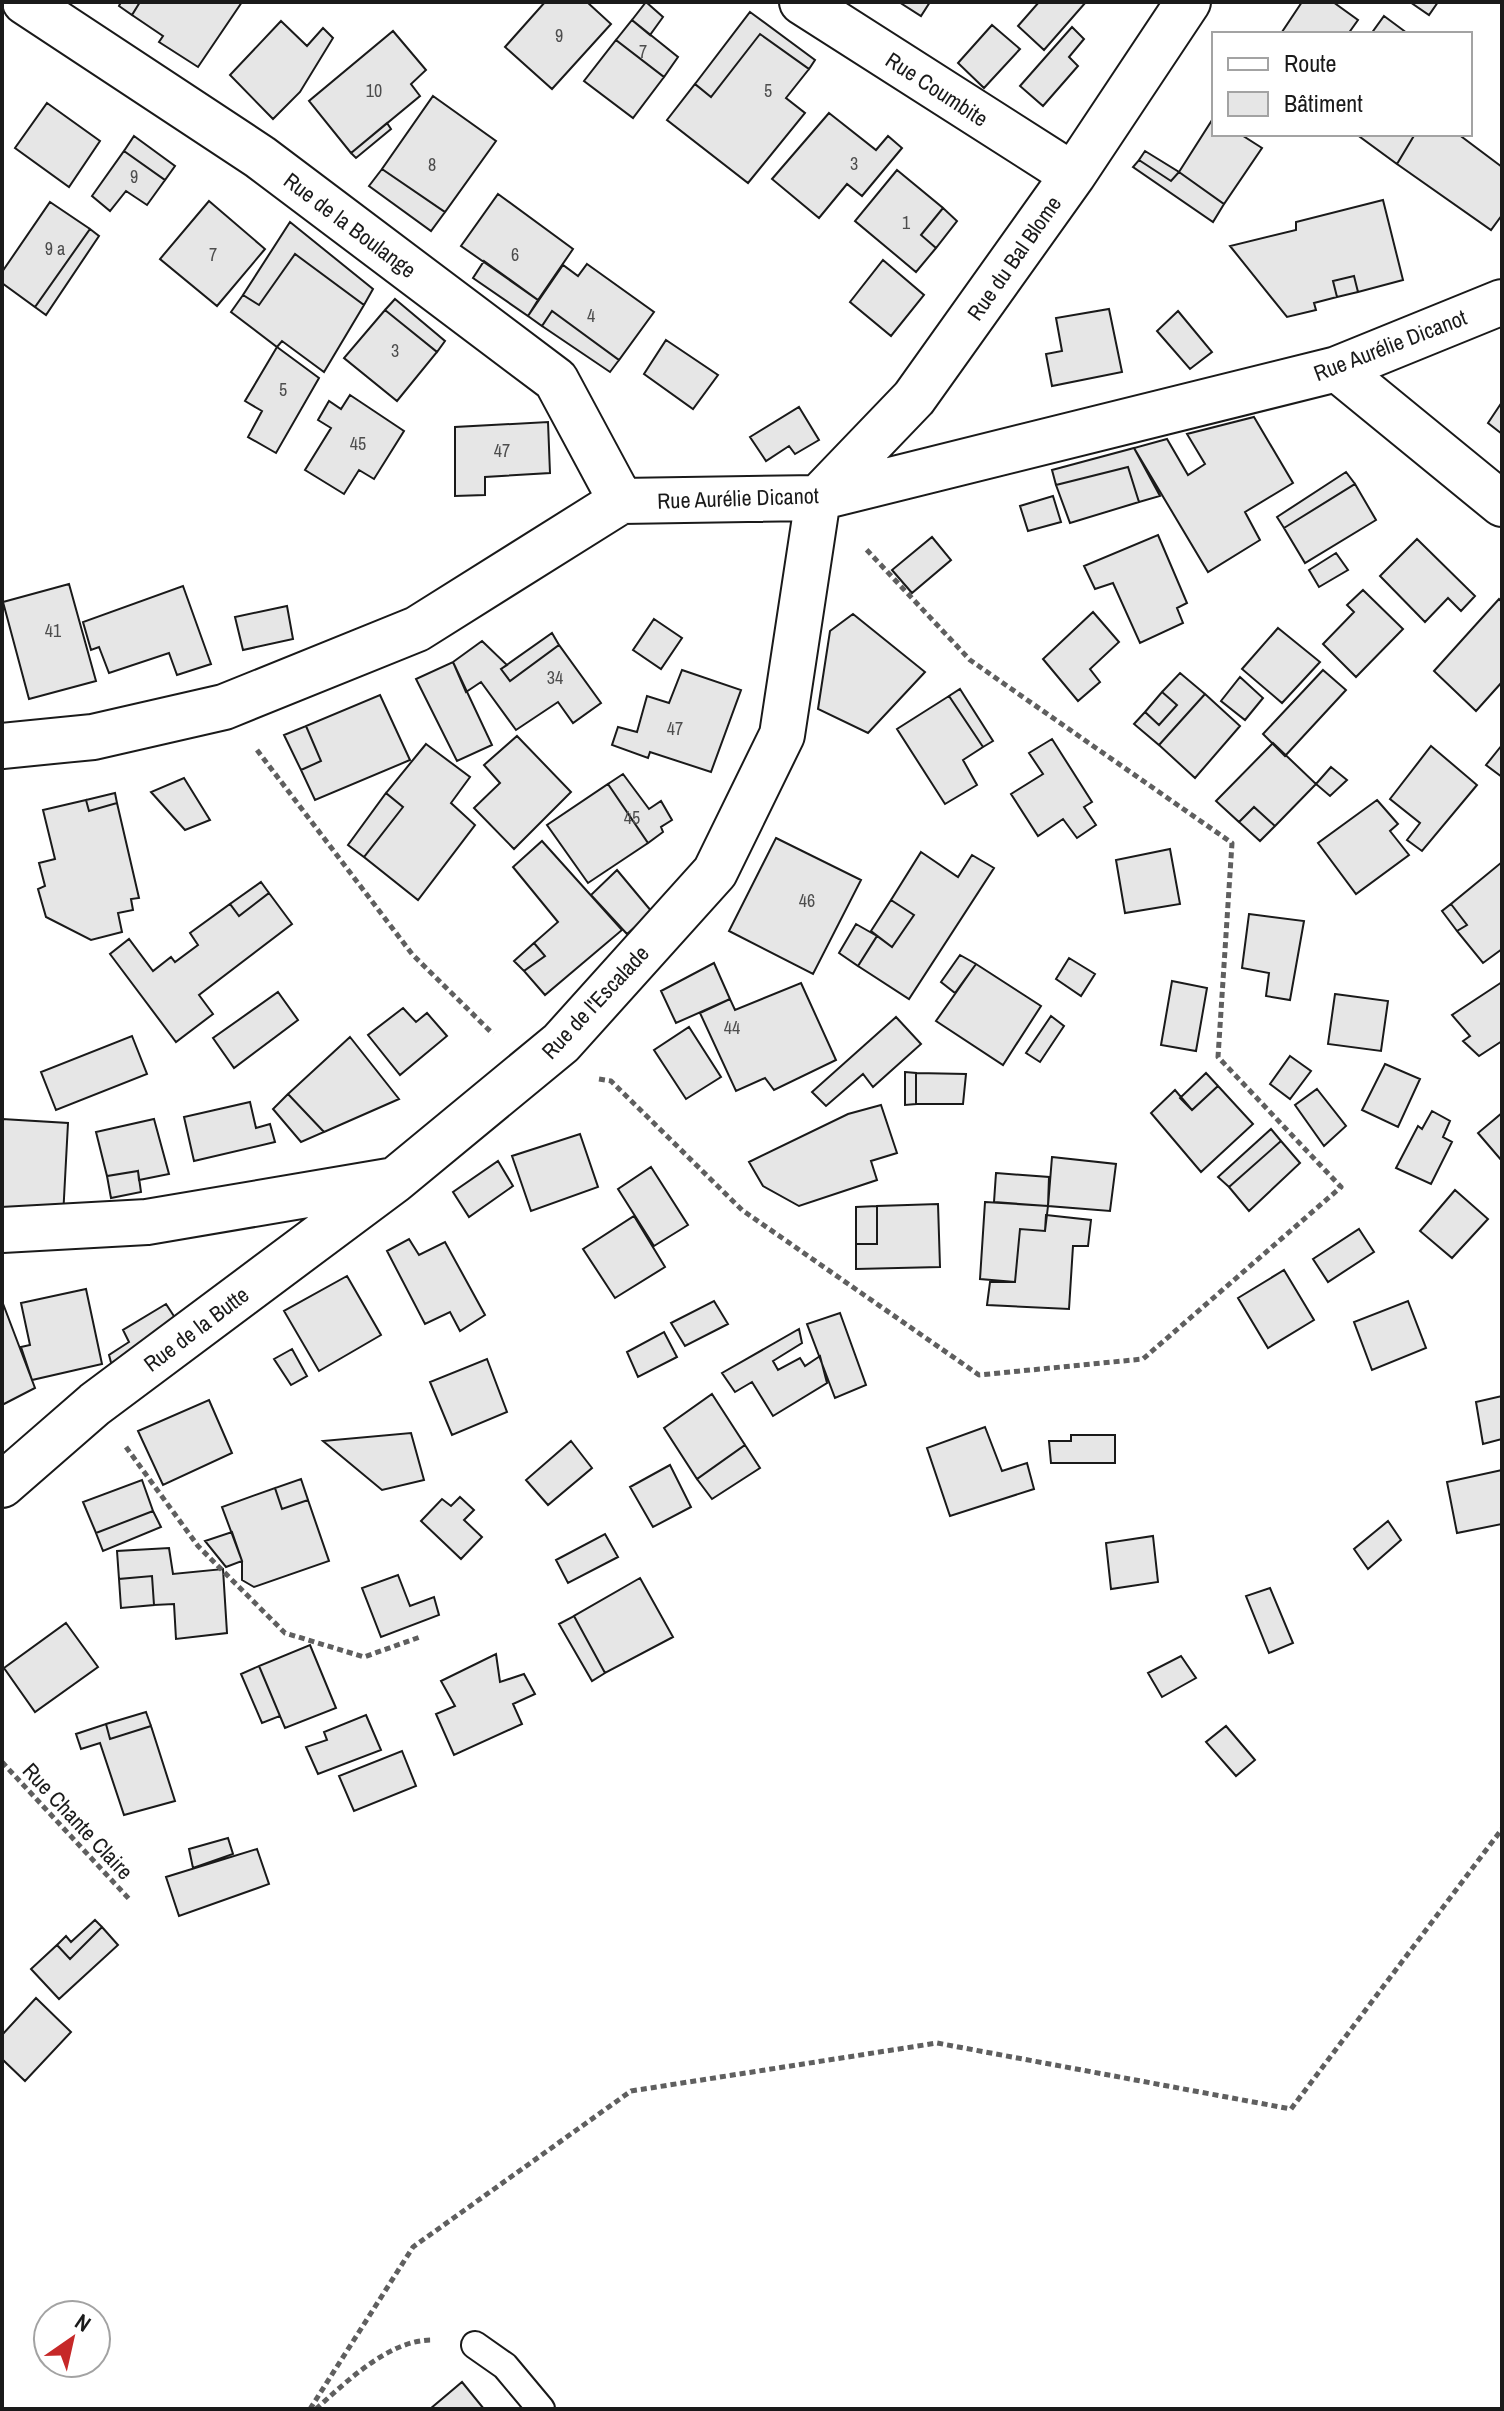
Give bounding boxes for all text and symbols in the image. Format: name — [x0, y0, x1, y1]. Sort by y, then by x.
house number: 9 — [555, 23, 563, 48]
legend — [1212, 32, 1472, 136]
house number: 7 — [639, 39, 647, 64]
street label: Rue Coumbite — [880, 45, 994, 133]
text: Route — [1284, 47, 1337, 79]
house number: 10 — [366, 78, 382, 103]
house number: 5 — [764, 78, 772, 103]
text: Bâtiment — [1284, 87, 1363, 119]
house number: 3 — [850, 151, 858, 176]
house number: 8 — [428, 152, 436, 177]
house number: 9 — [130, 164, 138, 189]
street label: Rue de la Boulange — [278, 165, 422, 285]
street label: Rue du Bal Blome — [960, 190, 1068, 326]
house number: 1 — [902, 210, 911, 235]
house number: 9 a — [45, 236, 65, 261]
house number: 7 — [209, 242, 217, 267]
house number: 6 — [511, 242, 519, 267]
street label: Rue Aurélie Dicanot — [1309, 302, 1471, 388]
house number: 4 — [587, 303, 595, 328]
house number: 3 — [391, 338, 399, 363]
house number: 5 — [279, 377, 287, 402]
house number: 45 — [350, 431, 366, 456]
house number: 47 — [494, 438, 510, 463]
street label: Rue Aurélie Dicanot — [657, 480, 819, 516]
house number: 41 — [45, 618, 62, 643]
house number: 34 — [547, 665, 563, 690]
house number: 47 — [667, 716, 683, 741]
house number: 45 — [624, 805, 640, 830]
house number: 46 — [799, 888, 815, 913]
street label: Rue de l'Escalade — [535, 939, 655, 1065]
house number: 44 — [724, 1015, 740, 1040]
street label: Rue de la Butte — [137, 1280, 255, 1378]
street label: Rue Chante Claire — [16, 1756, 140, 1886]
north arrow — [32, 2299, 112, 2379]
text: N — [69, 2306, 97, 2338]

